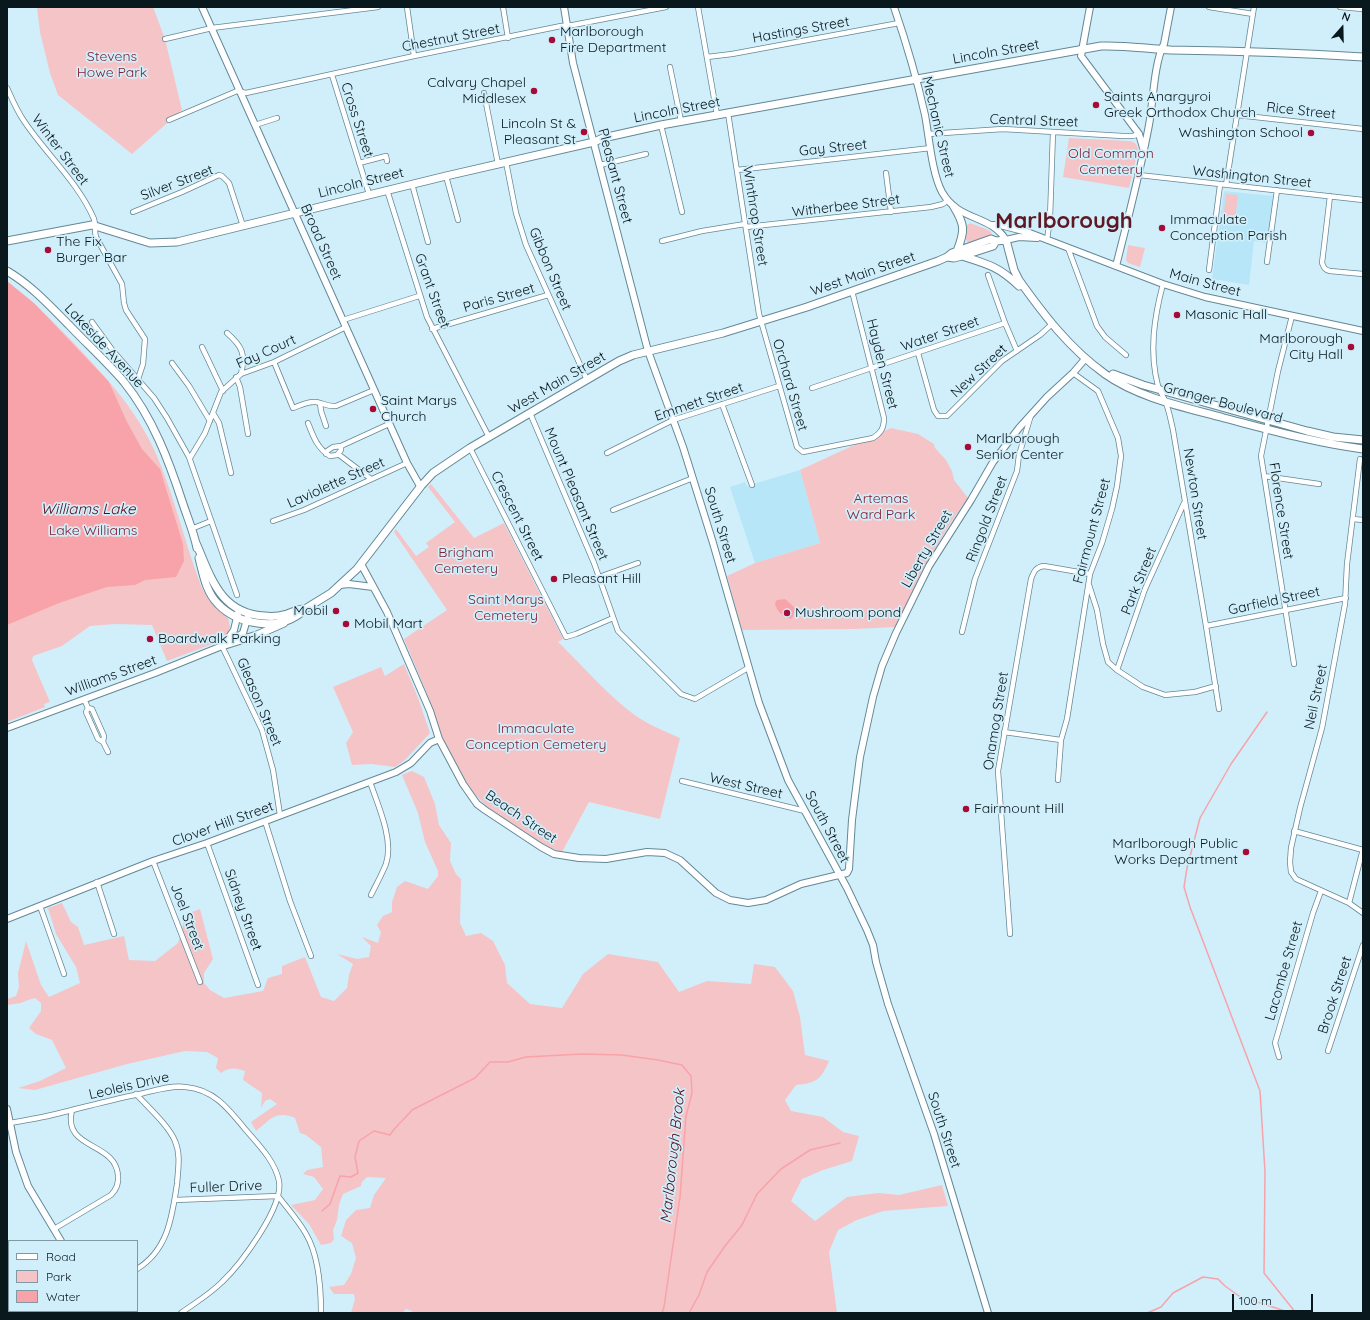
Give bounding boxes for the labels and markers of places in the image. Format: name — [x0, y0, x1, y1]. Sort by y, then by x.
place label: Marlborough Fire Department — [560, 24, 666, 56]
marker: Marlborough Fire Department — [547, 35, 557, 45]
place label: Calvary Chapel Middlesex — [427, 75, 526, 108]
marker: Calvary Chapel Middlesex — [529, 86, 539, 96]
place label: Saints Anargyroi Greek Orthodox Church — [1104, 89, 1256, 122]
marker: Saints Anargyroi Greek Orthodox Church — [1091, 100, 1101, 110]
place label: Lincoln St & Pleasant St — [501, 116, 576, 148]
place label: Washington School — [1179, 125, 1303, 141]
marker: Lincoln St & Pleasant St — [579, 127, 589, 137]
marker: Washington School — [1306, 128, 1316, 138]
place label: Immaculate Conception Parish — [1170, 212, 1287, 244]
marker: Immaculate Conception Parish — [1157, 223, 1167, 233]
place label: The Fix Burger Bar — [56, 234, 127, 266]
marker: The Fix Burger Bar — [43, 245, 53, 255]
place label: Masonic Hall — [1185, 307, 1267, 323]
marker: Masonic Hall — [1172, 310, 1182, 320]
place label: Marlborough City Hall — [1259, 331, 1343, 364]
marker: Marlborough City Hall — [1346, 342, 1356, 352]
place label: Saint Marys Church — [381, 393, 457, 426]
marker: Saint Marys Church — [368, 404, 378, 414]
place label: Marlborough Senior Center — [976, 431, 1064, 464]
marker: Marlborough Senior Center — [963, 442, 973, 452]
place label: Pleasant Hill — [562, 571, 641, 587]
marker: Pleasant Hill — [549, 574, 559, 584]
place label: Mobil — [293, 603, 328, 619]
place label: Mushroom pond — [795, 605, 901, 621]
marker: Mobil — [331, 606, 341, 616]
marker: Mushroom pond — [782, 608, 792, 618]
place label: Mobil Mart — [354, 616, 423, 632]
marker: Mobil Mart — [341, 619, 351, 629]
place label: Boardwalk Parking — [158, 631, 281, 647]
marker: Boardwalk Parking — [145, 634, 155, 644]
place label: Fairmount Hill — [974, 801, 1064, 817]
marker: Fairmount Hill — [961, 804, 971, 814]
place label: Marlborough Public Works Department — [1112, 836, 1238, 868]
marker: Marlborough Public Works Department — [1241, 847, 1251, 857]

